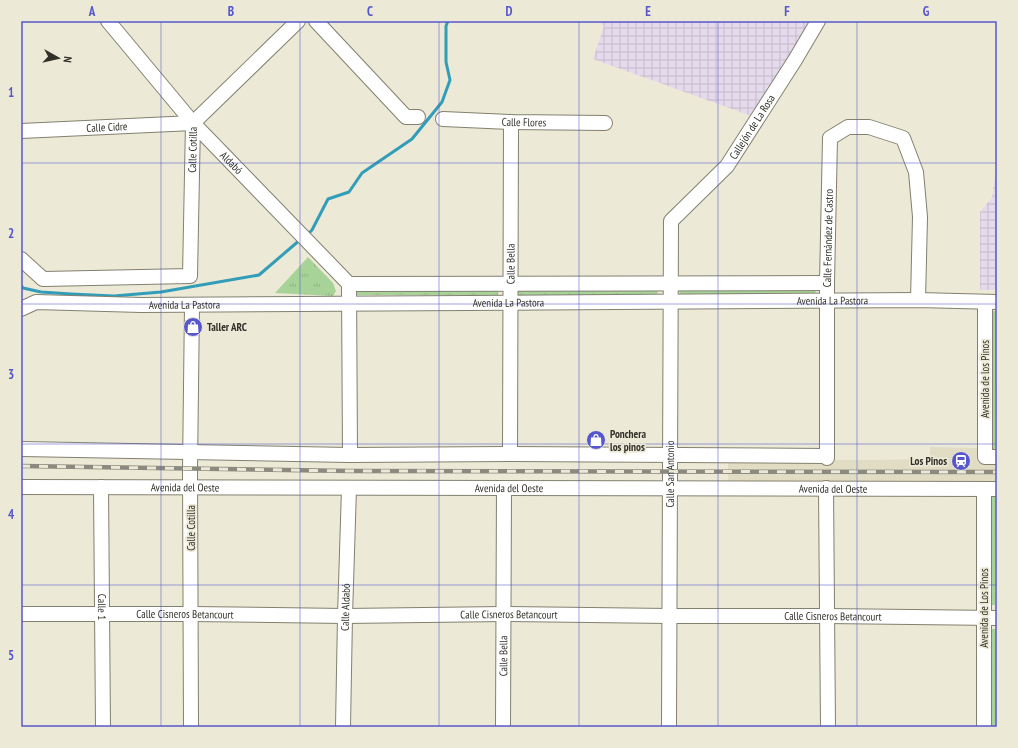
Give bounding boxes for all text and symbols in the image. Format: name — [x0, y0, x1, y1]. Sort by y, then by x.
text: A — [88, 3, 96, 20]
text: B — [228, 3, 234, 20]
text: C — [367, 3, 373, 20]
text: D — [506, 3, 513, 20]
text: E — [645, 3, 651, 20]
text: F — [784, 3, 790, 20]
text: G — [923, 3, 930, 20]
north arrow — [38, 38, 78, 78]
text: N — [61, 55, 75, 63]
text: 1 — [8, 84, 14, 101]
street label: Callejón de La Rosa — [726, 92, 778, 162]
street label: Calle Flores — [501, 115, 547, 129]
street label: Calle Cidre — [86, 119, 128, 135]
street label: Calle Cotilla — [185, 127, 200, 173]
street label: Aldabó — [217, 148, 246, 177]
street label: Calle Fernández de Castro — [820, 188, 836, 287]
text: 2 — [8, 225, 14, 242]
street label: Calle Bella — [504, 244, 518, 284]
street label: Avenida La Pastora — [797, 293, 868, 308]
street label: Avenida La Pastora — [473, 295, 544, 310]
street label: Avenida La Pastora — [149, 297, 220, 312]
shop icon: Taller ARC — [182, 316, 204, 338]
place label: Taller ARC — [207, 320, 247, 334]
street label: Avenida de los Pinos — [978, 340, 992, 418]
text: 3 — [8, 366, 14, 383]
place label: Ponchera los pinos — [610, 427, 646, 454]
shop icon: Ponchera los pinos — [585, 429, 607, 451]
street label: Calle San Antonio — [663, 440, 677, 508]
station icon: Los Pinos — [950, 450, 972, 472]
place label: Los Pinos — [910, 454, 947, 468]
street label: Avenida del Oeste — [151, 480, 220, 494]
street label: Avenida del Oeste — [475, 481, 544, 495]
street label: Avenida del Oeste — [799, 482, 868, 496]
street label: Calle Cotilla — [184, 505, 198, 551]
text: 4 — [8, 506, 15, 523]
street label: Avenida de Los Pinos — [977, 568, 991, 648]
street label: Calle Aldabó — [338, 583, 353, 631]
street label: Calle 1 — [95, 594, 109, 620]
street label: Calle Cisneros Betancourt — [136, 607, 234, 622]
street label: Calle Cisneros Betancourt — [460, 607, 558, 622]
street label: Calle Cisneros Betancourt — [784, 609, 882, 624]
street label: Calle Bella — [496, 636, 510, 676]
text: 5 — [8, 647, 14, 664]

